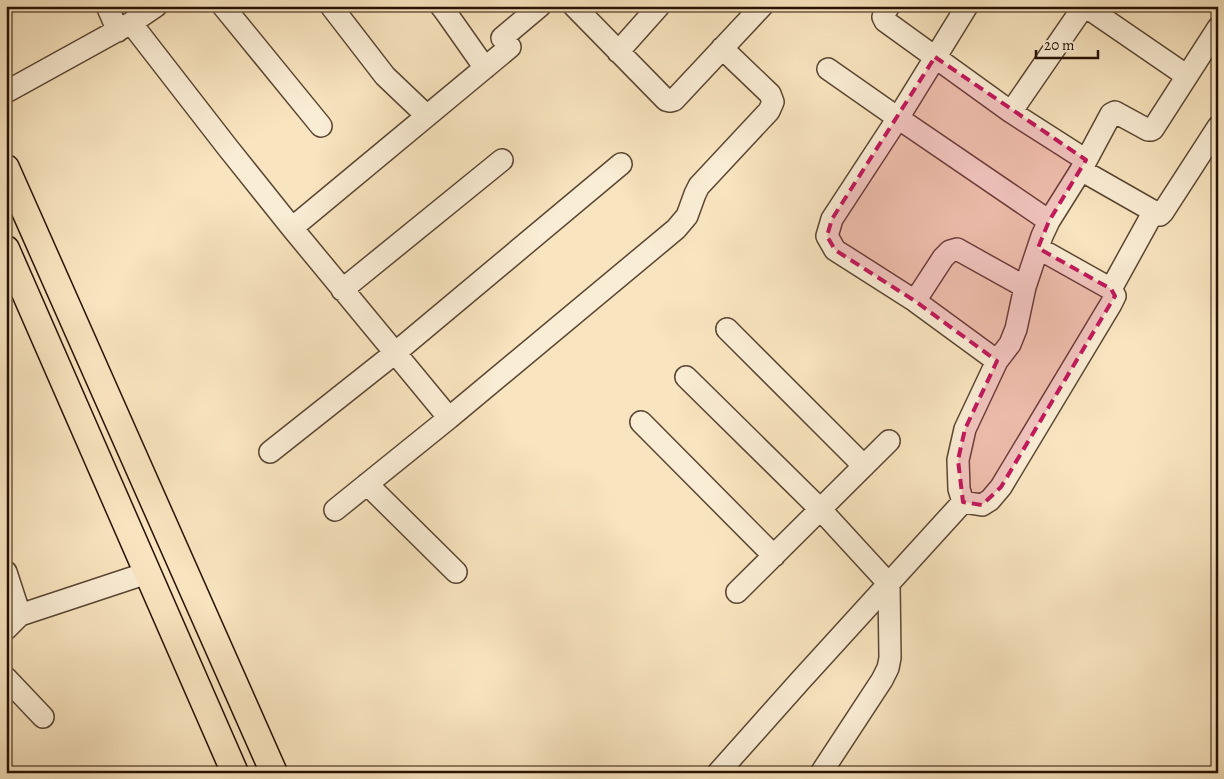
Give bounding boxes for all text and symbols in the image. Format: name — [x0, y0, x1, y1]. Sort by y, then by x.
scale bar — [1036, 28, 1099, 60]
text: 20 m — [1044, 35, 1075, 55]

